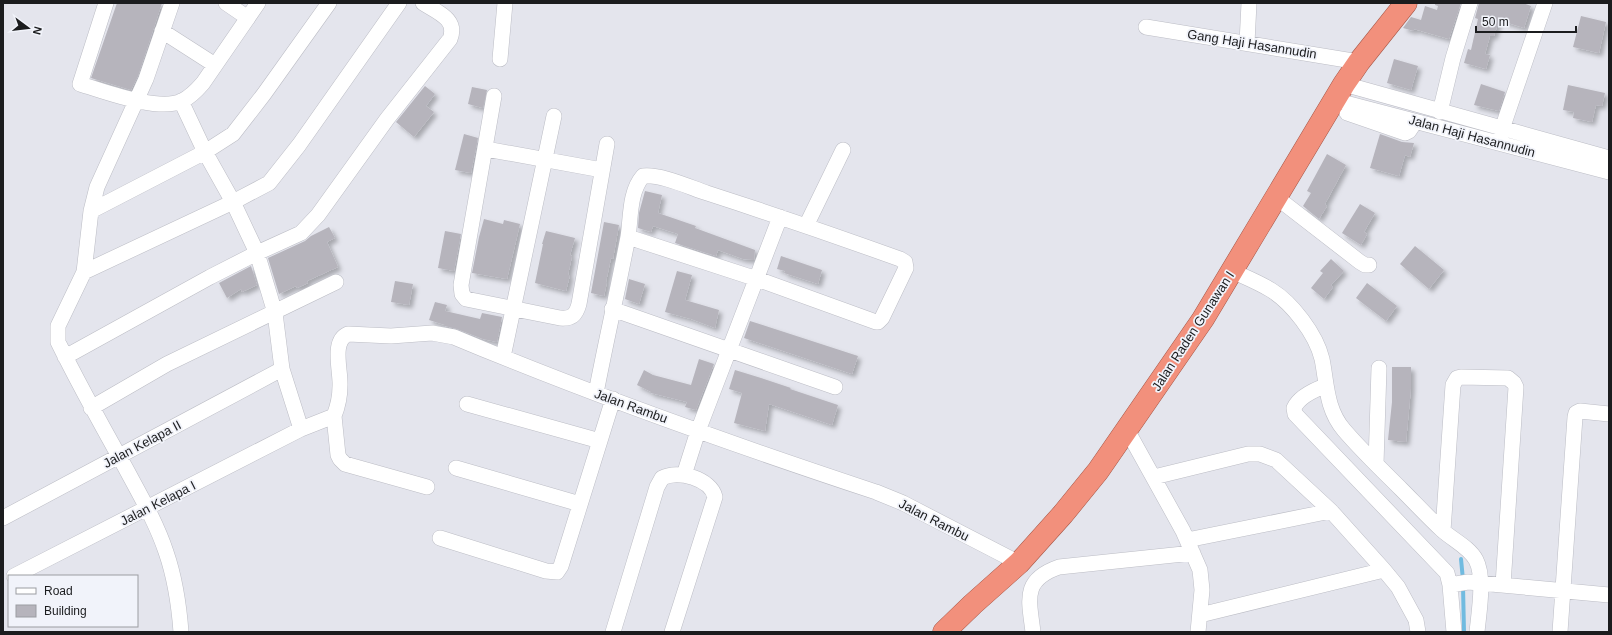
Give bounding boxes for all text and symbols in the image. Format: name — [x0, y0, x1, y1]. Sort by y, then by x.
north arrow — [8, 8, 48, 48]
scale bar — [1476, 8, 1576, 34]
text: 50 m — [1482, 15, 1509, 29]
text: N — [31, 25, 44, 36]
street label: Gang Haji Hasannudin — [1186, 26, 1318, 62]
street label: Jalan Haji Hasannudin — [1407, 112, 1537, 160]
street label: Jalan Raden Gunawan I — [1149, 268, 1237, 394]
street label: Jalan Rambu — [592, 386, 670, 426]
street label: Jalan Kelapa II — [101, 417, 183, 471]
street label: Jalan Kelapa I — [118, 478, 198, 528]
street label: Jalan Rambu — [896, 496, 972, 544]
legend — [8, 575, 138, 627]
text: Road — [44, 584, 73, 598]
text: Building — [44, 604, 87, 618]

